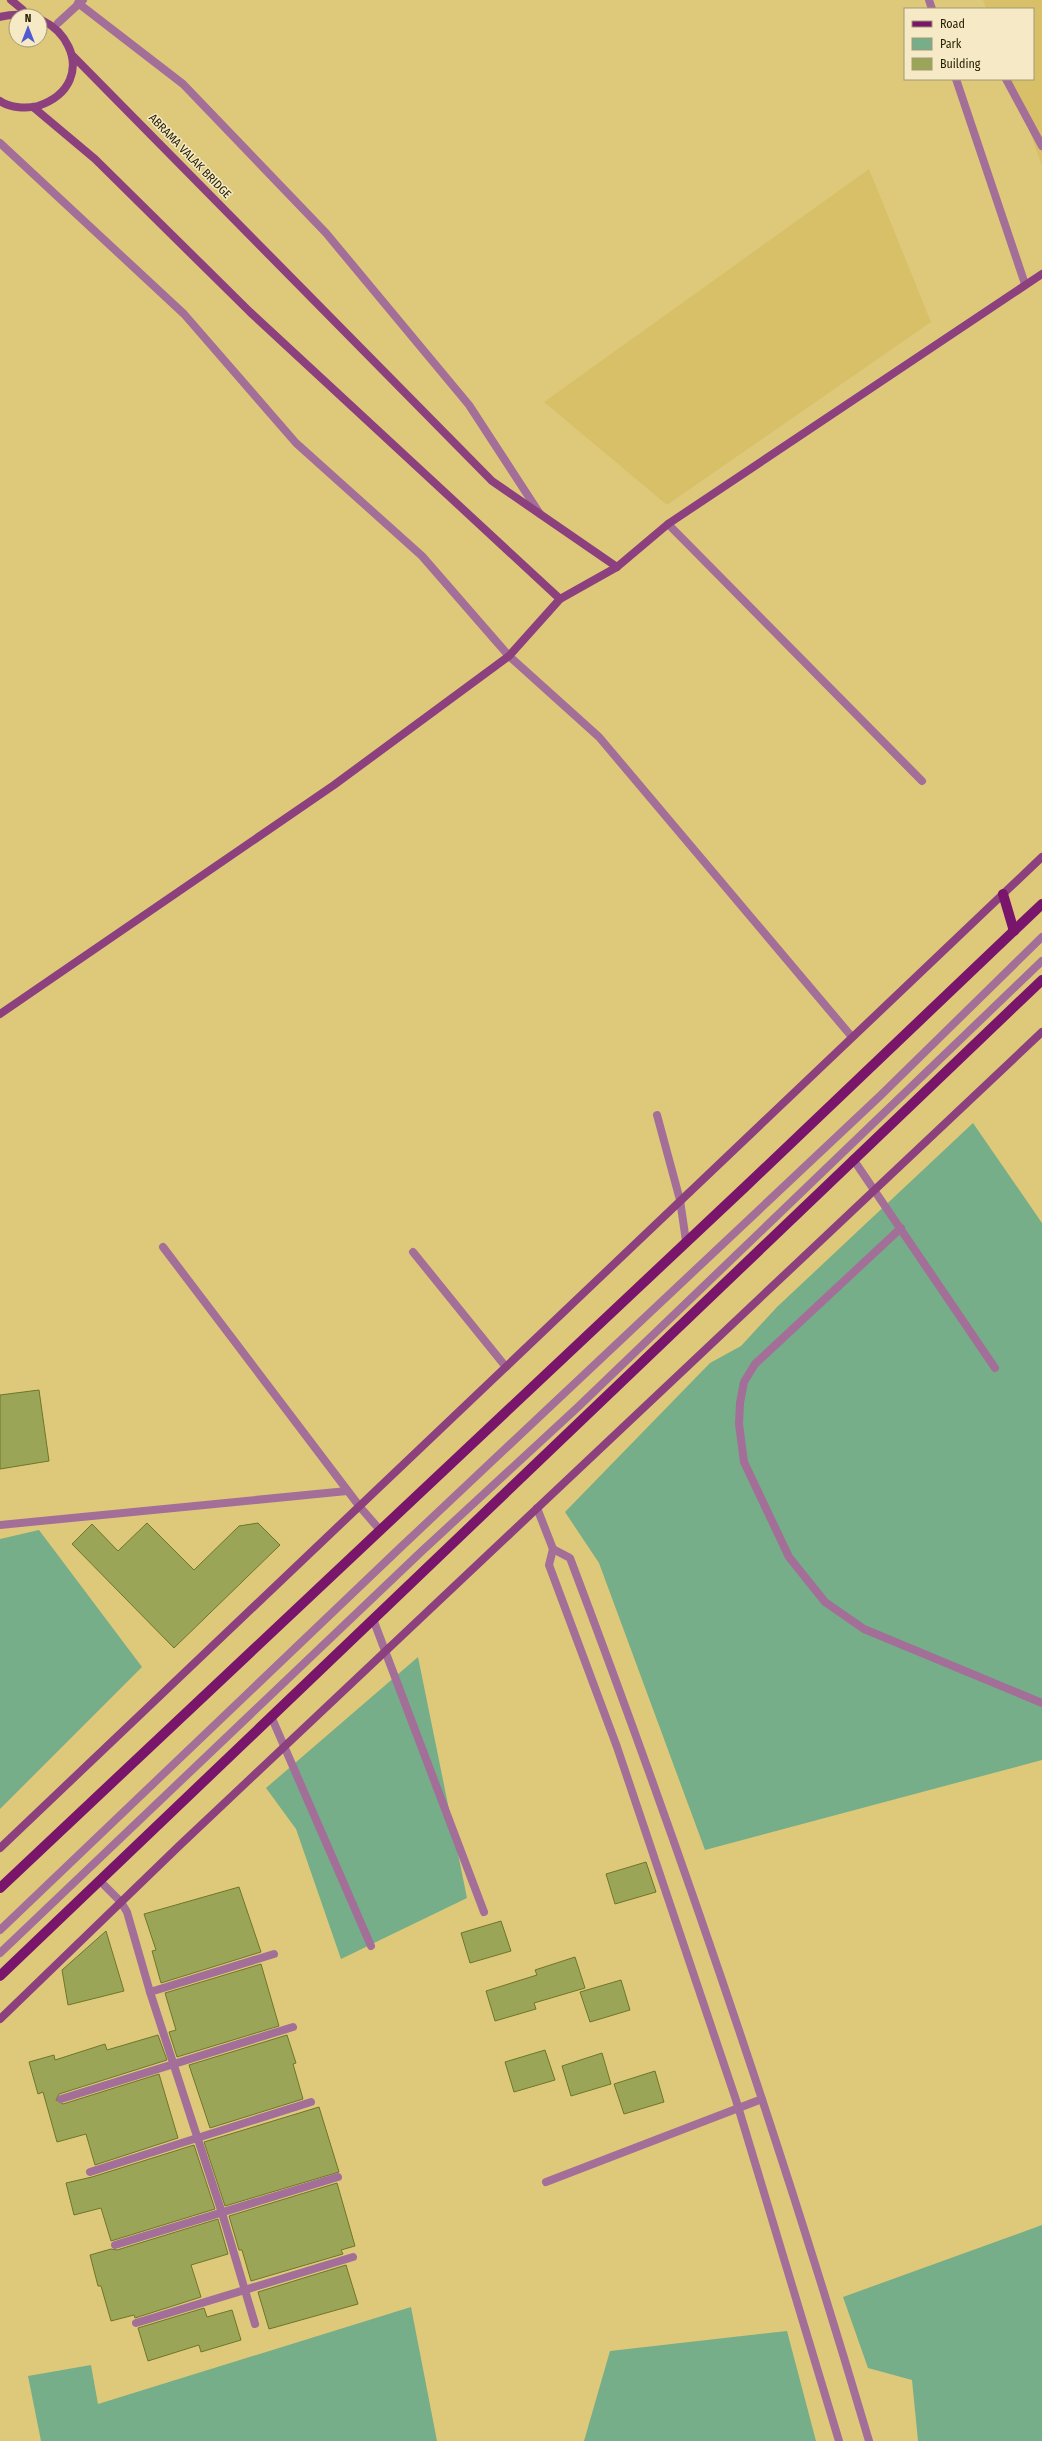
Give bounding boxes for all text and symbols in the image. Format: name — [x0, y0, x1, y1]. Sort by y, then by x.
north arrow — [8, 8, 48, 48]
legend — [904, 8, 1034, 80]
text: N — [25, 12, 31, 25]
text: Road — [940, 17, 965, 31]
text: Park — [940, 37, 962, 51]
text: Building — [940, 57, 981, 71]
street label: ABRAMA VALAK BRIDGE — [146, 111, 234, 201]

